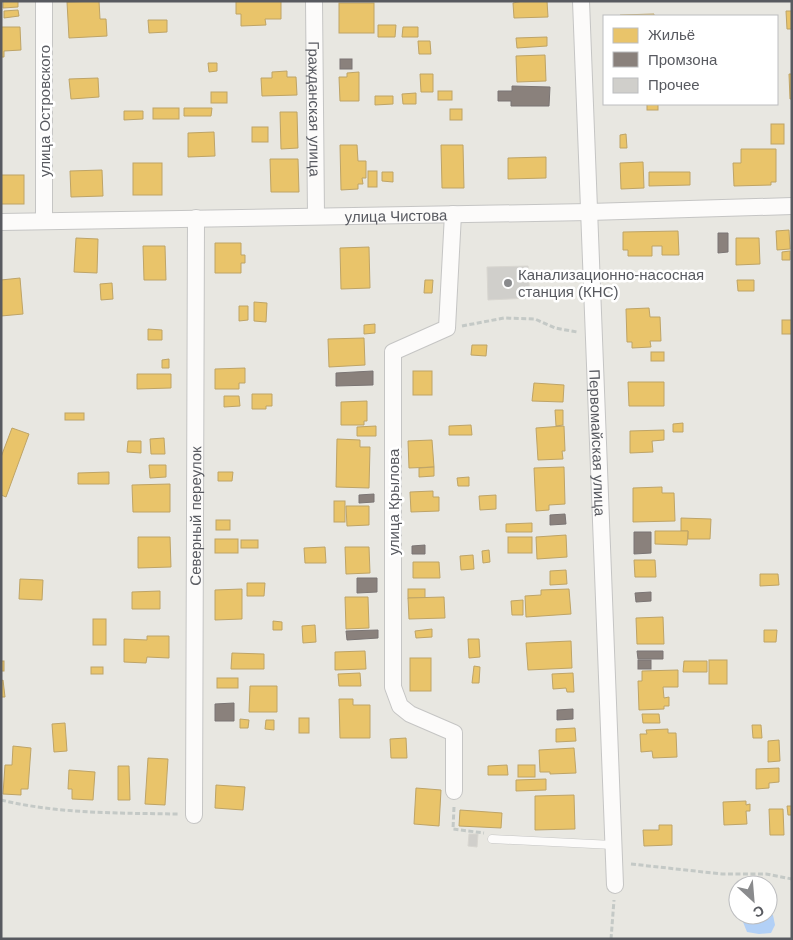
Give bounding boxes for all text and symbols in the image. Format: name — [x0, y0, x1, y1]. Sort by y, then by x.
legend — [603, 15, 778, 105]
text: Жильё — [648, 26, 695, 43]
street label: Гражданская улица — [306, 41, 324, 178]
street label: улица Островского — [36, 45, 53, 177]
text: Промзона — [648, 51, 718, 68]
text: Прочее — [648, 76, 700, 93]
street label: улица Чистова — [345, 206, 448, 225]
place label: Канализационно-насосная станция (КНС) — [518, 266, 704, 300]
marker: Канализационно-насосная станция (КНС) — [502, 277, 514, 289]
street label: Первомайская улица — [587, 369, 609, 517]
street label: Северный переулок — [186, 446, 204, 586]
street label: улица Крылова — [385, 448, 402, 555]
north arrow — [728, 875, 778, 925]
text: С — [751, 902, 767, 921]

